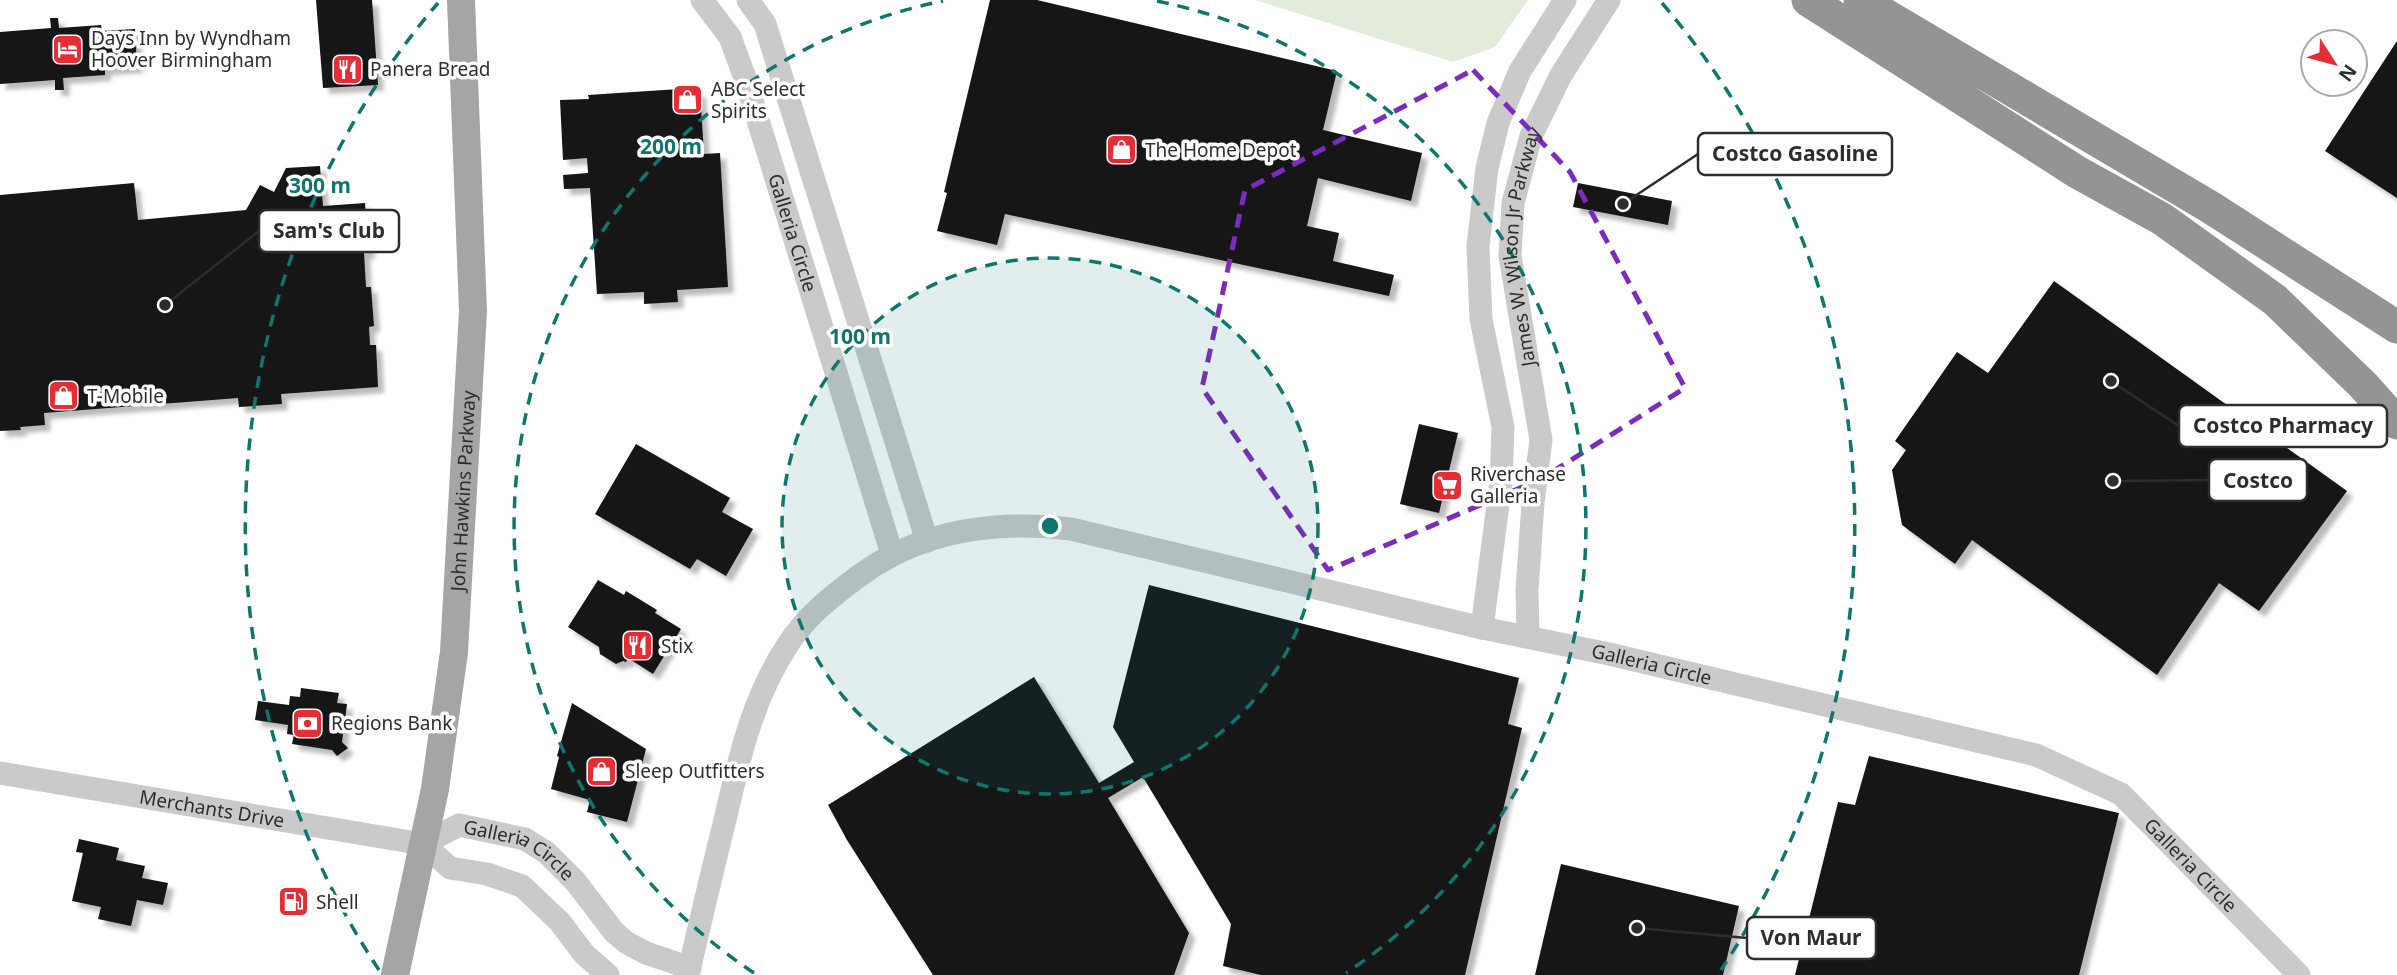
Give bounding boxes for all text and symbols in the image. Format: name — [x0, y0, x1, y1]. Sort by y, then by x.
place label: Days Inn by Wyndham Hoover Birmingham — [91, 25, 291, 73]
north arrow — [2299, 28, 2369, 98]
hotel icon: Days Inn by Wyndham Hoover Birmingham — [51, 32, 85, 66]
restaurant icon: Panera Bread — [330, 52, 364, 86]
place label: Panera Bread — [370, 56, 491, 82]
text: N — [2333, 59, 2363, 87]
place label: ABC Select Spirits — [711, 76, 805, 124]
shop icon: ABC Select Spirits — [671, 83, 705, 117]
street label: James W. Wilson Jr Parkway — [1497, 122, 1547, 371]
text: 200 m — [640, 132, 702, 160]
shop icon: The Home Depot — [1105, 133, 1139, 167]
callout: Costco Gasoline — [1698, 133, 1892, 175]
place label: The Home Depot — [1145, 137, 1297, 163]
text: Costco Gasoline — [1712, 139, 1878, 167]
street label: Galleria Circle — [762, 170, 823, 295]
text: 300 m — [289, 171, 351, 199]
callout: Sam's Club — [259, 210, 399, 252]
text: Sam's Club — [273, 216, 385, 244]
text: 100 m — [829, 322, 891, 350]
shop icon: T-Mobile — [47, 379, 81, 413]
place label: T-Mobile — [87, 383, 164, 409]
street label: John Hawkins Parkway — [444, 389, 482, 594]
callout: Costco Pharmacy — [2179, 405, 2387, 447]
text: Costco Pharmacy — [2193, 411, 2373, 439]
callout: Costco — [2209, 459, 2307, 501]
place label: Riverchase Galleria — [1470, 461, 1566, 509]
text: Costco — [2223, 466, 2293, 494]
supermarket icon: Riverchase Galleria — [1430, 468, 1464, 502]
centre of rings — [1038, 514, 1062, 538]
restaurant icon: Stix — [621, 629, 655, 663]
place label: Stix — [661, 633, 693, 659]
street label: Galleria Circle — [1589, 638, 1714, 691]
bank icon: Regions Bank — [291, 706, 325, 740]
place label: Regions Bank — [331, 710, 452, 736]
shop icon: Sleep Outfitters — [585, 754, 619, 788]
place label: Sleep Outfitters — [625, 758, 765, 784]
street label: Merchants Drive — [138, 784, 287, 834]
street label: Galleria Circle — [2139, 812, 2243, 918]
street label: Galleria Circle — [461, 813, 580, 886]
fuel station icon: Shell — [276, 885, 310, 919]
place label: Shell — [316, 889, 359, 915]
callout: Von Maur — [1747, 917, 1876, 959]
text: Von Maur — [1761, 923, 1862, 951]

